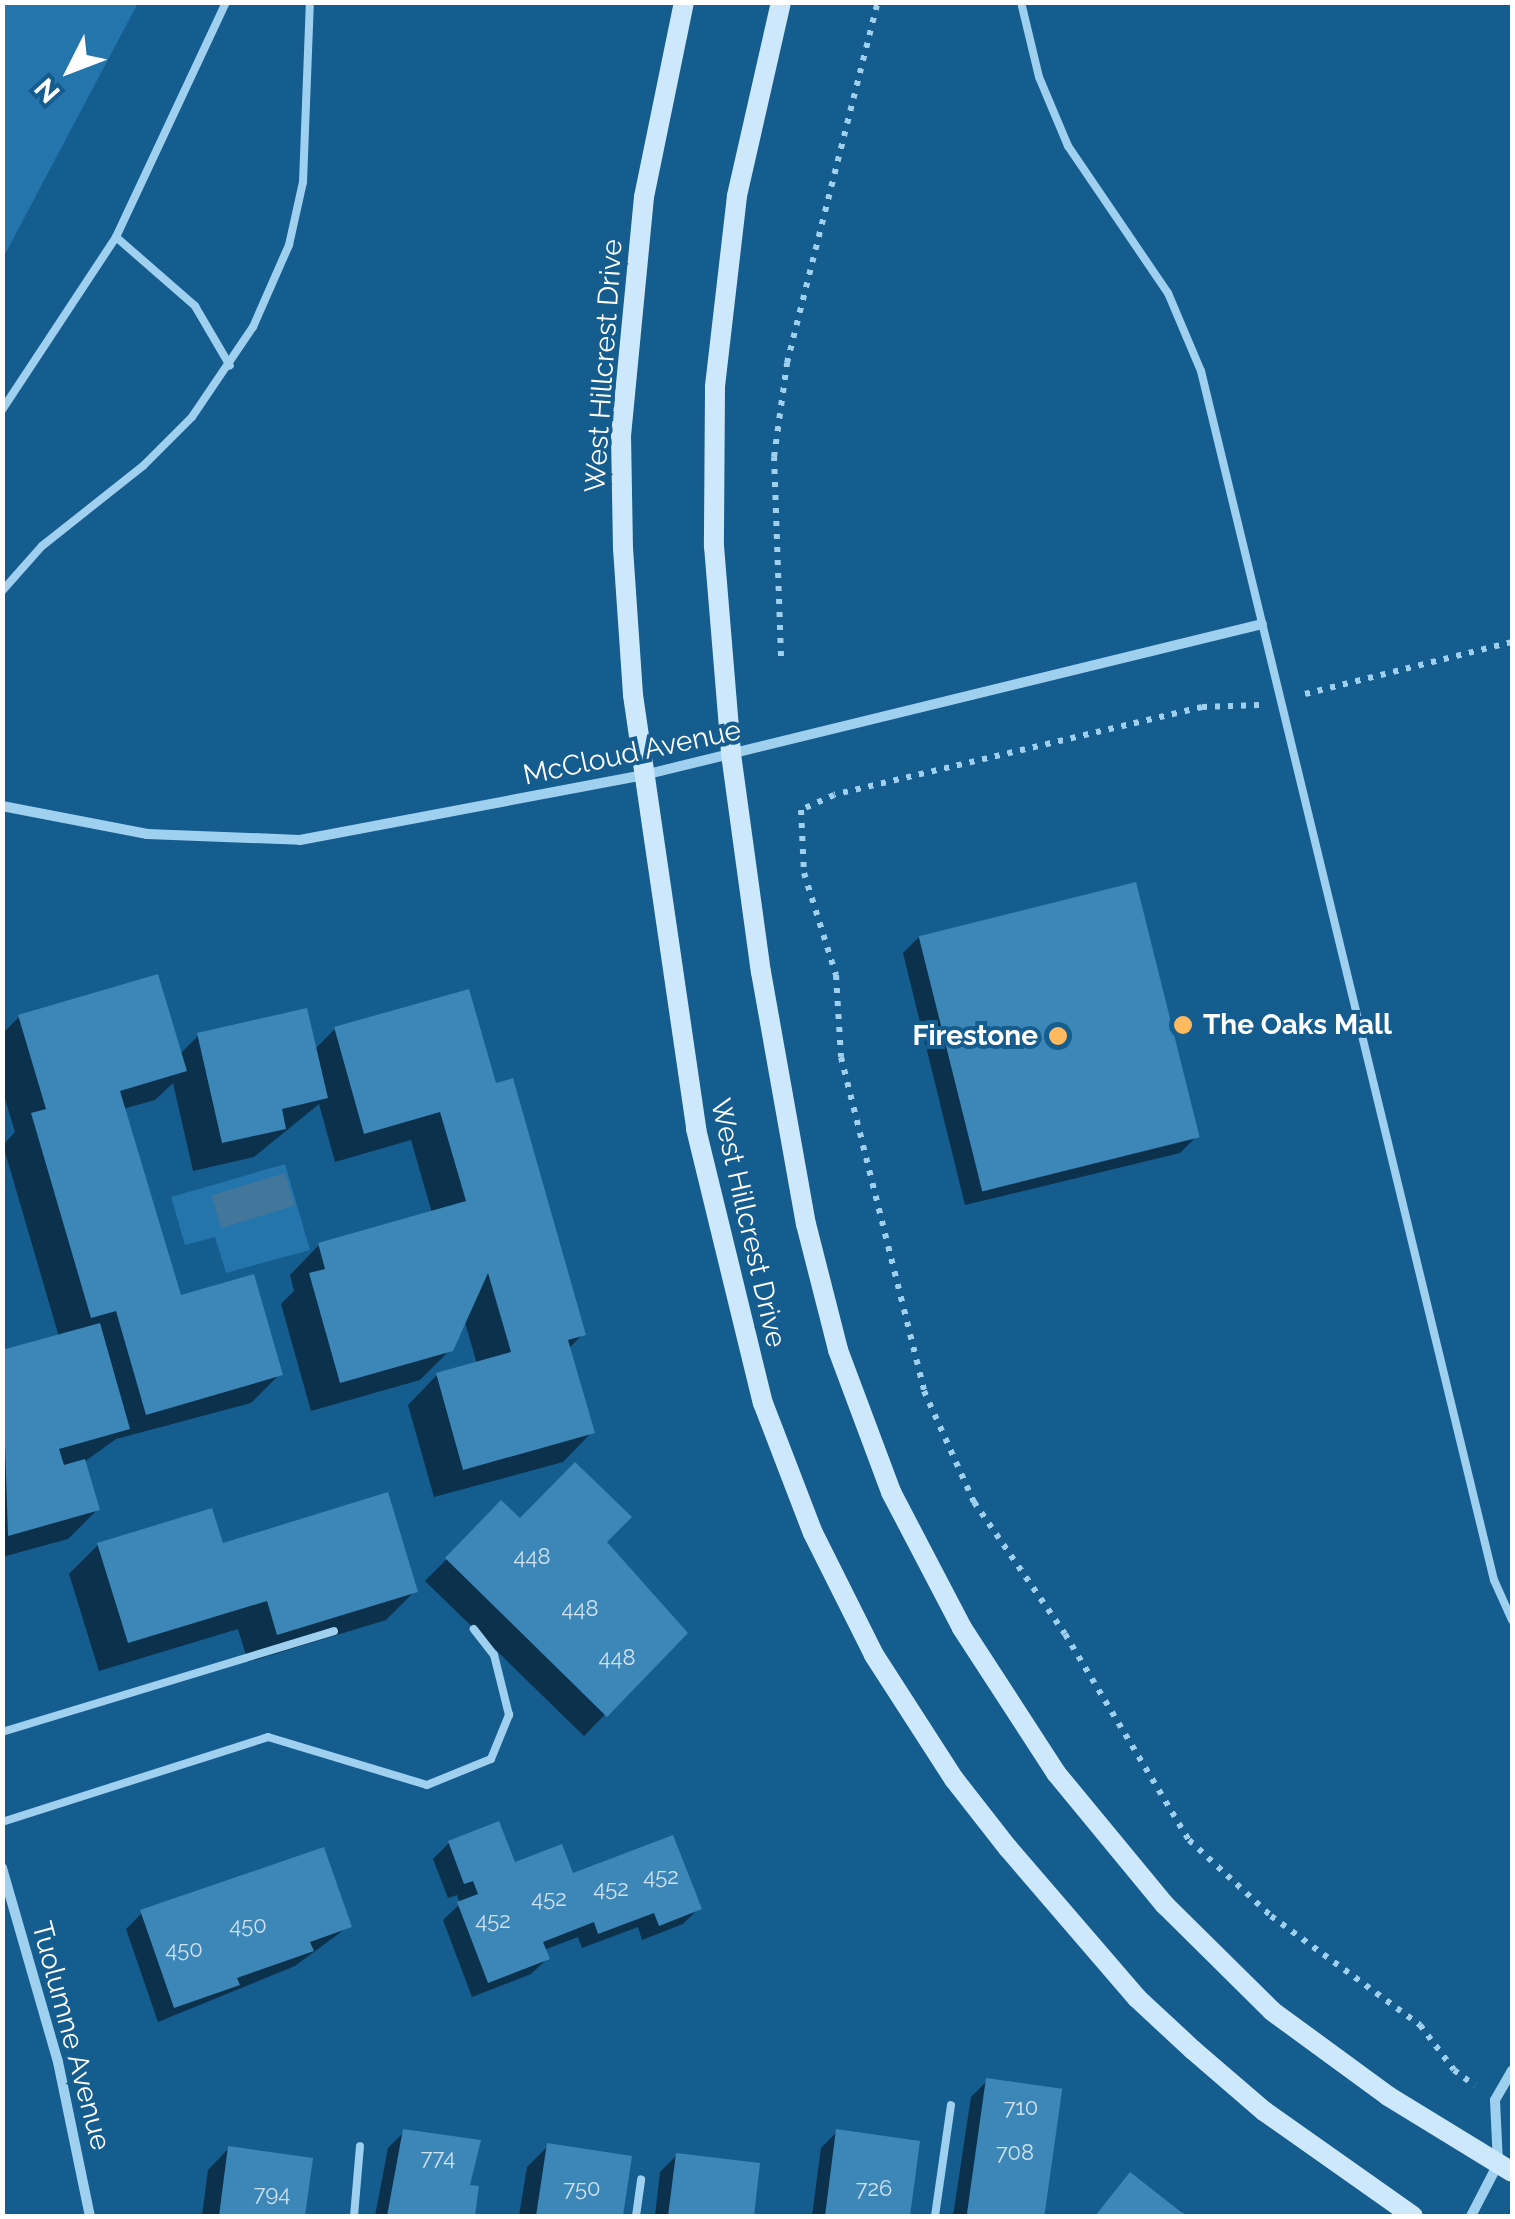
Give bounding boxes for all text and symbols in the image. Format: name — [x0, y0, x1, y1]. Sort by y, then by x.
north arrow — [20, 20, 120, 120]
text: N — [28, 71, 67, 109]
street label: West Hillcrest Drive — [578, 238, 630, 494]
street label: McCloud Avenue — [520, 713, 744, 793]
place label: The Oaks Mall — [1203, 1008, 1392, 1042]
marker: The Oaks Mall — [1172, 1014, 1194, 1036]
place label: Firestone — [912, 1019, 1038, 1053]
marker: Firestone — [1047, 1025, 1069, 1047]
street label: West Hillcrest Drive — [703, 1096, 793, 1350]
house number: 448 — [513, 1544, 551, 1570]
house number: 448 — [561, 1596, 599, 1622]
house number: 448 — [598, 1645, 636, 1671]
house number: 452 — [643, 1864, 679, 1890]
house number: 452 — [593, 1876, 629, 1902]
house number: 452 — [531, 1886, 567, 1912]
house number: 452 — [475, 1908, 511, 1934]
house number: 450 — [229, 1913, 267, 1939]
street label: Tuolumne Avenue — [24, 1918, 118, 2154]
house number: 450 — [165, 1937, 203, 1963]
house number: 710 — [1004, 2095, 1038, 2121]
house number: 708 — [996, 2140, 1034, 2166]
house number: 774 — [421, 2145, 455, 2171]
house number: 750 — [564, 2176, 600, 2202]
house number: 726 — [856, 2176, 892, 2202]
house number: 794 — [254, 2181, 290, 2207]

